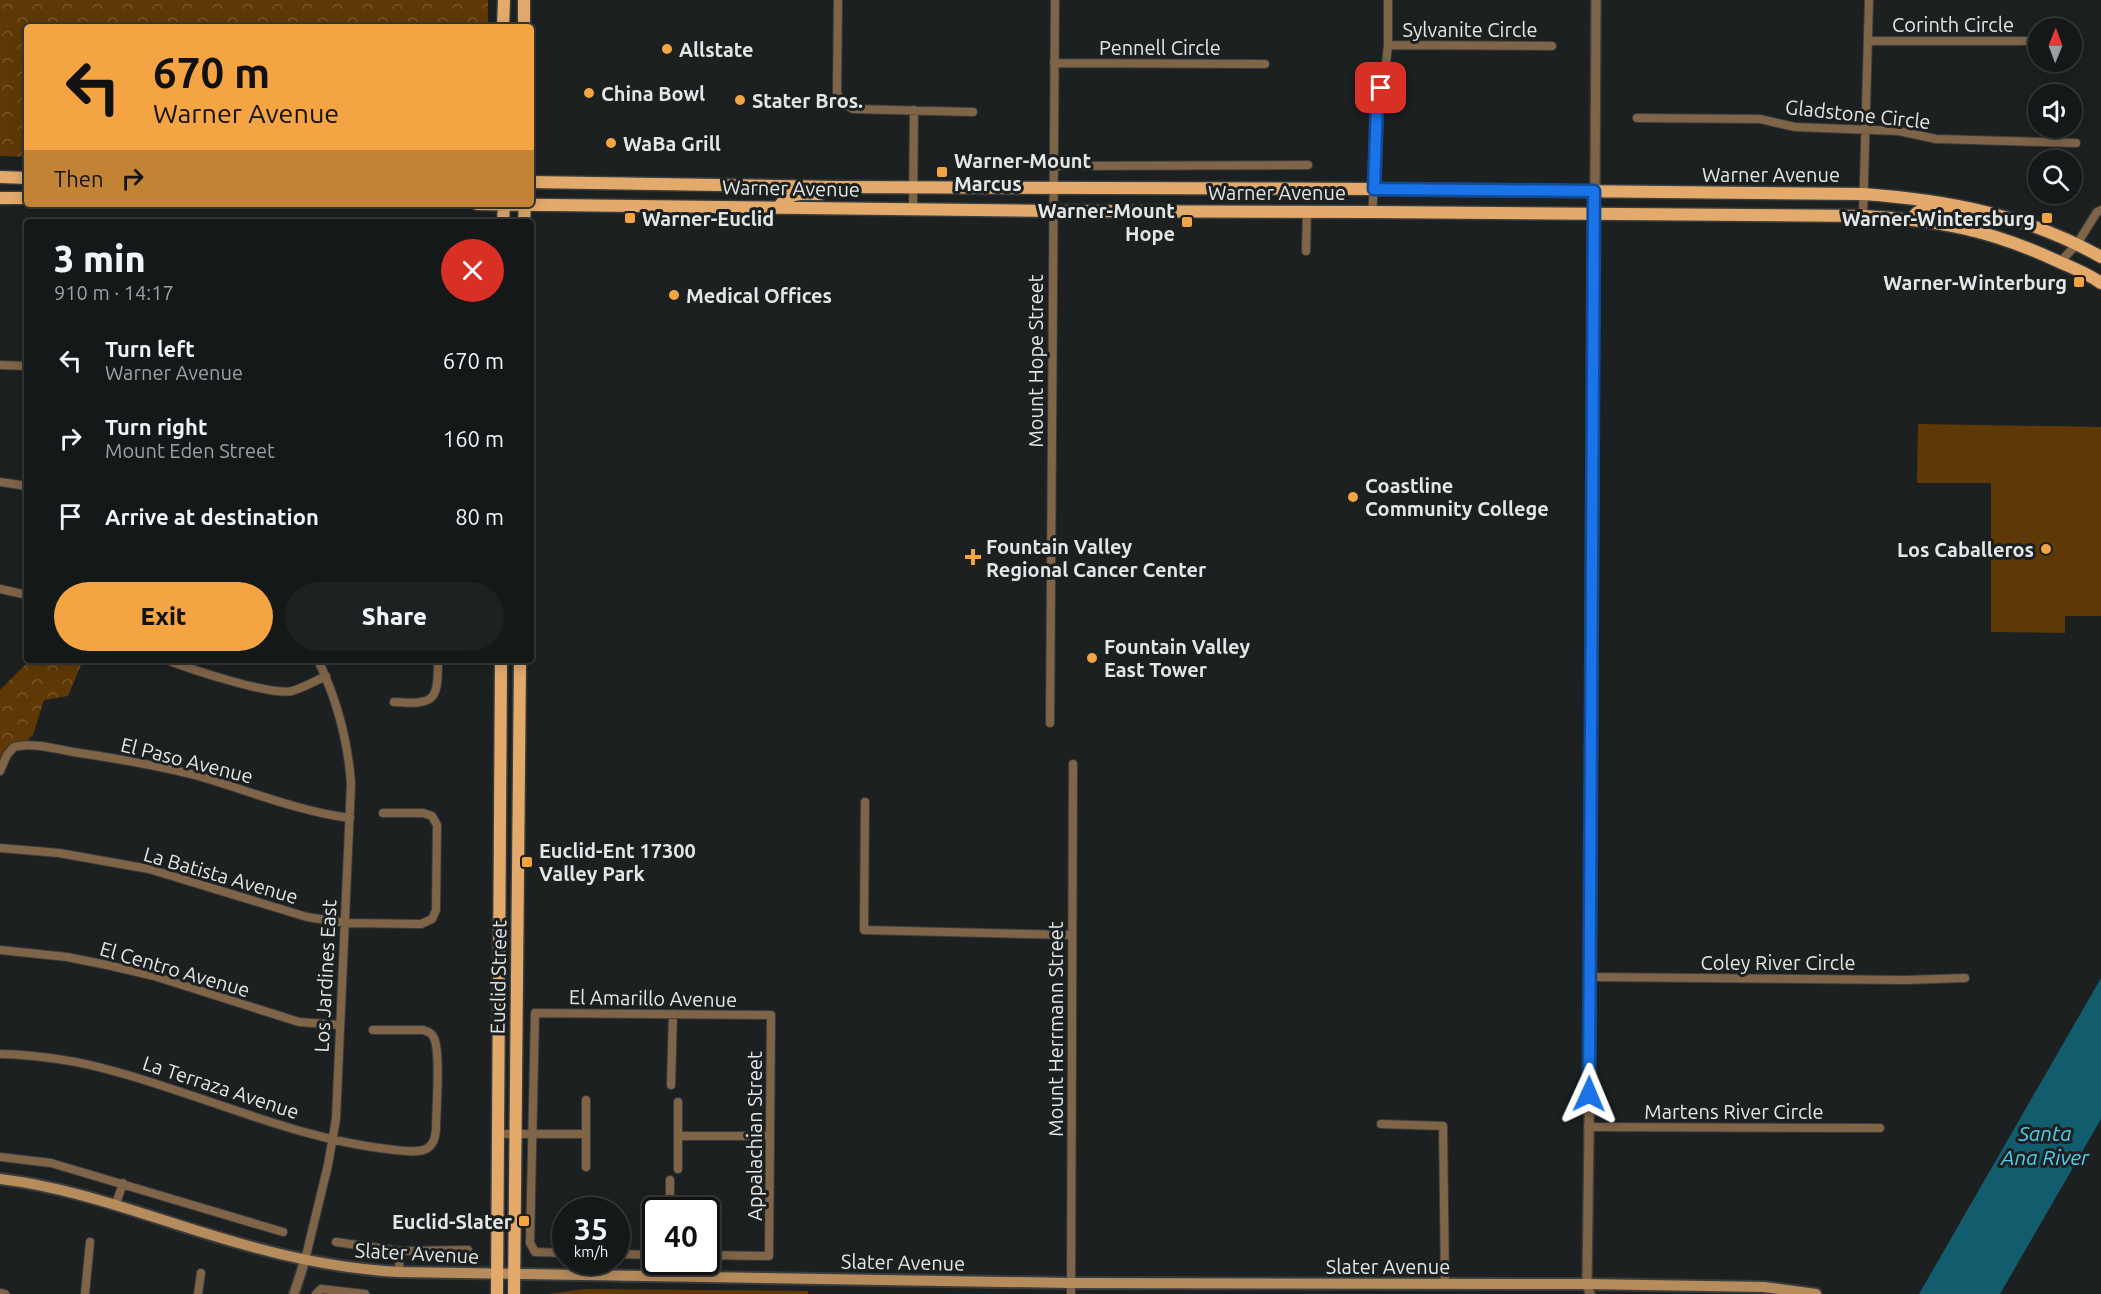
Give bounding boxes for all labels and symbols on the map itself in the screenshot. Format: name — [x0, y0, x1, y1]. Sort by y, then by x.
street label: Corinth Circle — [1892, 13, 2014, 36]
street label: Sylvanite Circle — [1402, 18, 1538, 41]
north arrow — [2028, 18, 2082, 72]
street label: Pennell Circle — [1099, 36, 1221, 59]
place label: Allstate — [679, 38, 754, 61]
marker: Allstate — [660, 42, 674, 56]
pin — [1355, 62, 1406, 113]
place label: China Bowl — [601, 82, 705, 105]
marker: China Bowl — [582, 86, 596, 100]
place label: Stater Bros. — [752, 89, 863, 112]
marker: Stater Bros. — [733, 93, 747, 107]
street label: Gladstone Circle — [1784, 95, 1932, 133]
place label: WaBa Grill — [623, 132, 721, 155]
marker: WaBa Grill — [604, 136, 618, 150]
place label: Warner-Mount Marcus — [954, 149, 1092, 195]
street label: Warner Avenue — [1702, 163, 1840, 186]
marker: Warner-Mount Marcus — [935, 165, 949, 179]
street label: Warner Avenue — [722, 175, 860, 201]
street label: Warner Avenue — [1208, 181, 1346, 204]
place label: Warner-Mount Hope — [1038, 199, 1175, 245]
place label: Warner-Euclid — [642, 207, 774, 230]
place label: Warner-Wintersburg — [1842, 207, 2035, 230]
marker: Warner-Euclid — [623, 211, 637, 225]
marker: Warner-Wintersburg — [2040, 211, 2054, 225]
marker: Warner-Mount Hope — [1180, 215, 1194, 229]
place label: Warner-Winterburg — [1883, 271, 2067, 294]
street label: Mount Hope Street — [1024, 274, 1047, 448]
marker: Warner-Winterburg — [2072, 275, 2086, 289]
place label: Medical Offices — [686, 284, 832, 307]
marker: Medical Offices — [667, 288, 681, 302]
place label: Coastline Community College — [1365, 474, 1549, 520]
marker: Coastline Community College — [1346, 490, 1360, 504]
place label: Fountain Valley Regional Cancer Center — [986, 535, 1207, 581]
place label: Los Caballeros — [1897, 538, 2034, 561]
marker: Los Caballeros — [2039, 542, 2053, 556]
marker: Fountain Valley Regional Cancer Center — [964, 548, 982, 566]
place label: Fountain Valley East Tower — [1104, 635, 1250, 681]
marker: Fountain Valley East Tower — [1085, 651, 1099, 665]
street label: El Paso Avenue — [119, 732, 255, 788]
place label: Euclid-Ent 17300 Valley Park — [539, 839, 696, 885]
street label: La Batista Avenue — [141, 842, 301, 908]
marker: Euclid-Ent 17300 Valley Park — [520, 855, 534, 869]
street label: Los Jardines East — [310, 899, 340, 1053]
street label: Euclid Street — [486, 920, 510, 1034]
street label: Mount Herrmann Street — [1044, 921, 1067, 1137]
street label: El Centro Avenue — [97, 937, 253, 1001]
street label: Coley River Circle — [1701, 951, 1855, 974]
street label: El Amarillo Avenue — [569, 985, 737, 1011]
street label: La Terraza Avenue — [140, 1051, 302, 1123]
street label: Appalachian Street — [743, 1051, 766, 1221]
position arrow — [1557, 1062, 1621, 1126]
street label: Martens River Circle — [1644, 1100, 1824, 1123]
water label: Santa Ana River — [2000, 1121, 2090, 1169]
speed limit sign: 40 — [642, 1197, 720, 1275]
place label: Euclid-Slater — [392, 1210, 513, 1233]
marker: Euclid-Slater — [517, 1214, 531, 1228]
street label: Slater Avenue — [354, 1238, 480, 1268]
street label: Slater Avenue — [841, 1249, 965, 1275]
street label: Slater Avenue — [1326, 1255, 1450, 1278]

